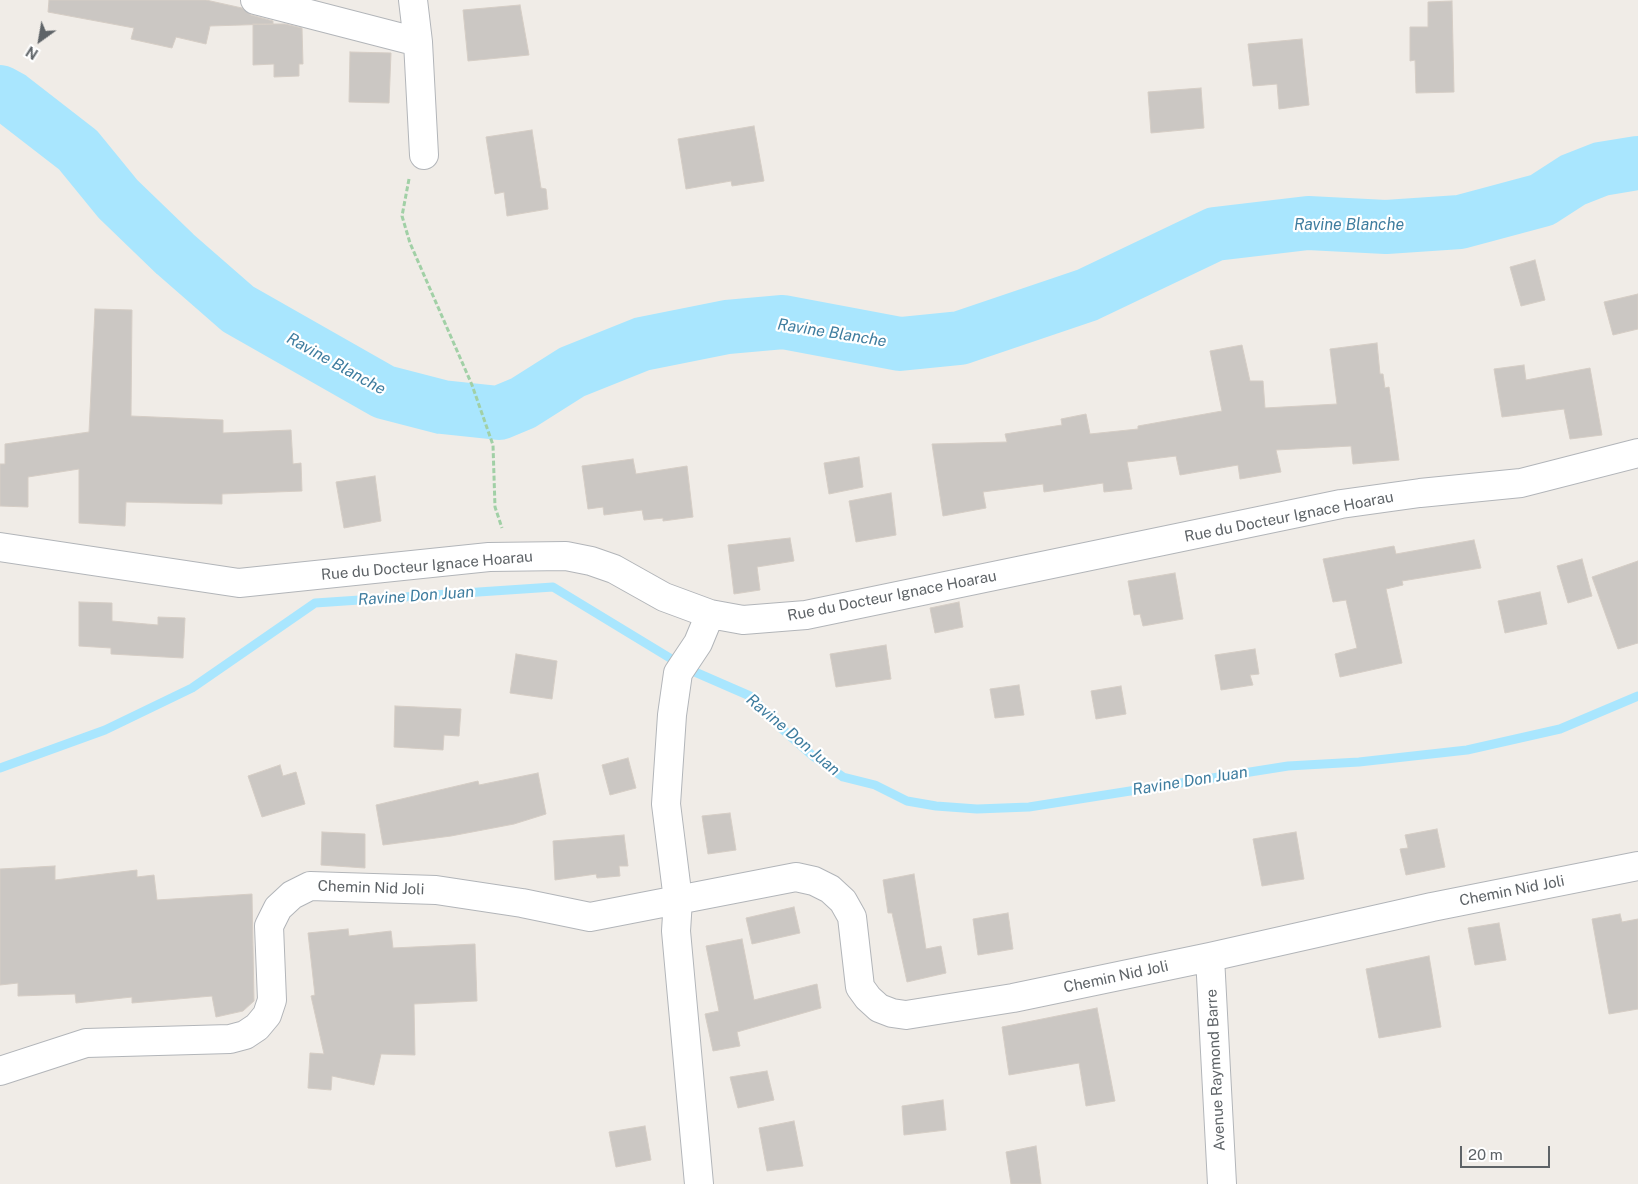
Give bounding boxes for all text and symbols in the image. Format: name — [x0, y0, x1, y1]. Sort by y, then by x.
north arrow — [15, 15, 65, 65]
text: N — [23, 43, 41, 62]
water label: Ravine Blanche — [1294, 215, 1404, 235]
water label: Ravine Blanche — [776, 315, 888, 351]
water label: Ravine Blanche — [283, 329, 389, 399]
street label: Rue du Docteur Ignace Hoarau — [1183, 488, 1395, 546]
street label: Rue du Docteur Ignace Hoarau — [320, 548, 534, 584]
street label: Rue du Docteur Ignace Hoarau — [786, 567, 998, 625]
water label: Ravine Don Juan — [357, 582, 475, 610]
water label: Ravine Don Juan — [742, 690, 844, 780]
water label: Ravine Don Juan — [1131, 762, 1249, 800]
street label: Chemin Nid Joli — [1458, 872, 1566, 910]
street label: Chemin Nid Joli — [317, 877, 425, 899]
street label: Chemin Nid Joli — [1062, 957, 1170, 997]
street label: Avenue Raymond Barre — [1203, 988, 1229, 1152]
scale bar — [1463, 1136, 1553, 1168]
text: 20 m — [1468, 1146, 1503, 1163]

